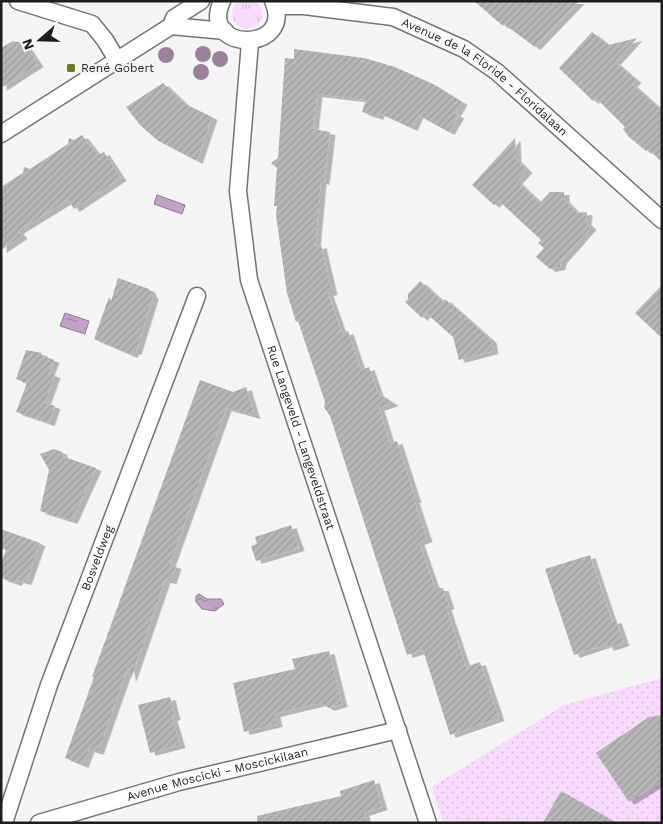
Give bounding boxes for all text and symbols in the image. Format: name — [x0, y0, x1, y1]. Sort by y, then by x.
north arrow — [15, 15, 65, 65]
street label: Avenue de la Floride - Floridalaan — [400, 15, 570, 139]
text: N — [18, 37, 37, 52]
place label: René Gobert — [81, 61, 154, 75]
marker: René Gobert — [65, 62, 77, 74]
street label: Rue Langeveld - Langeveldstraat — [264, 344, 338, 531]
street label: Bosveldweg — [79, 523, 116, 593]
street label: Avenue Moscicki - Moscickilaan — [125, 745, 309, 804]

